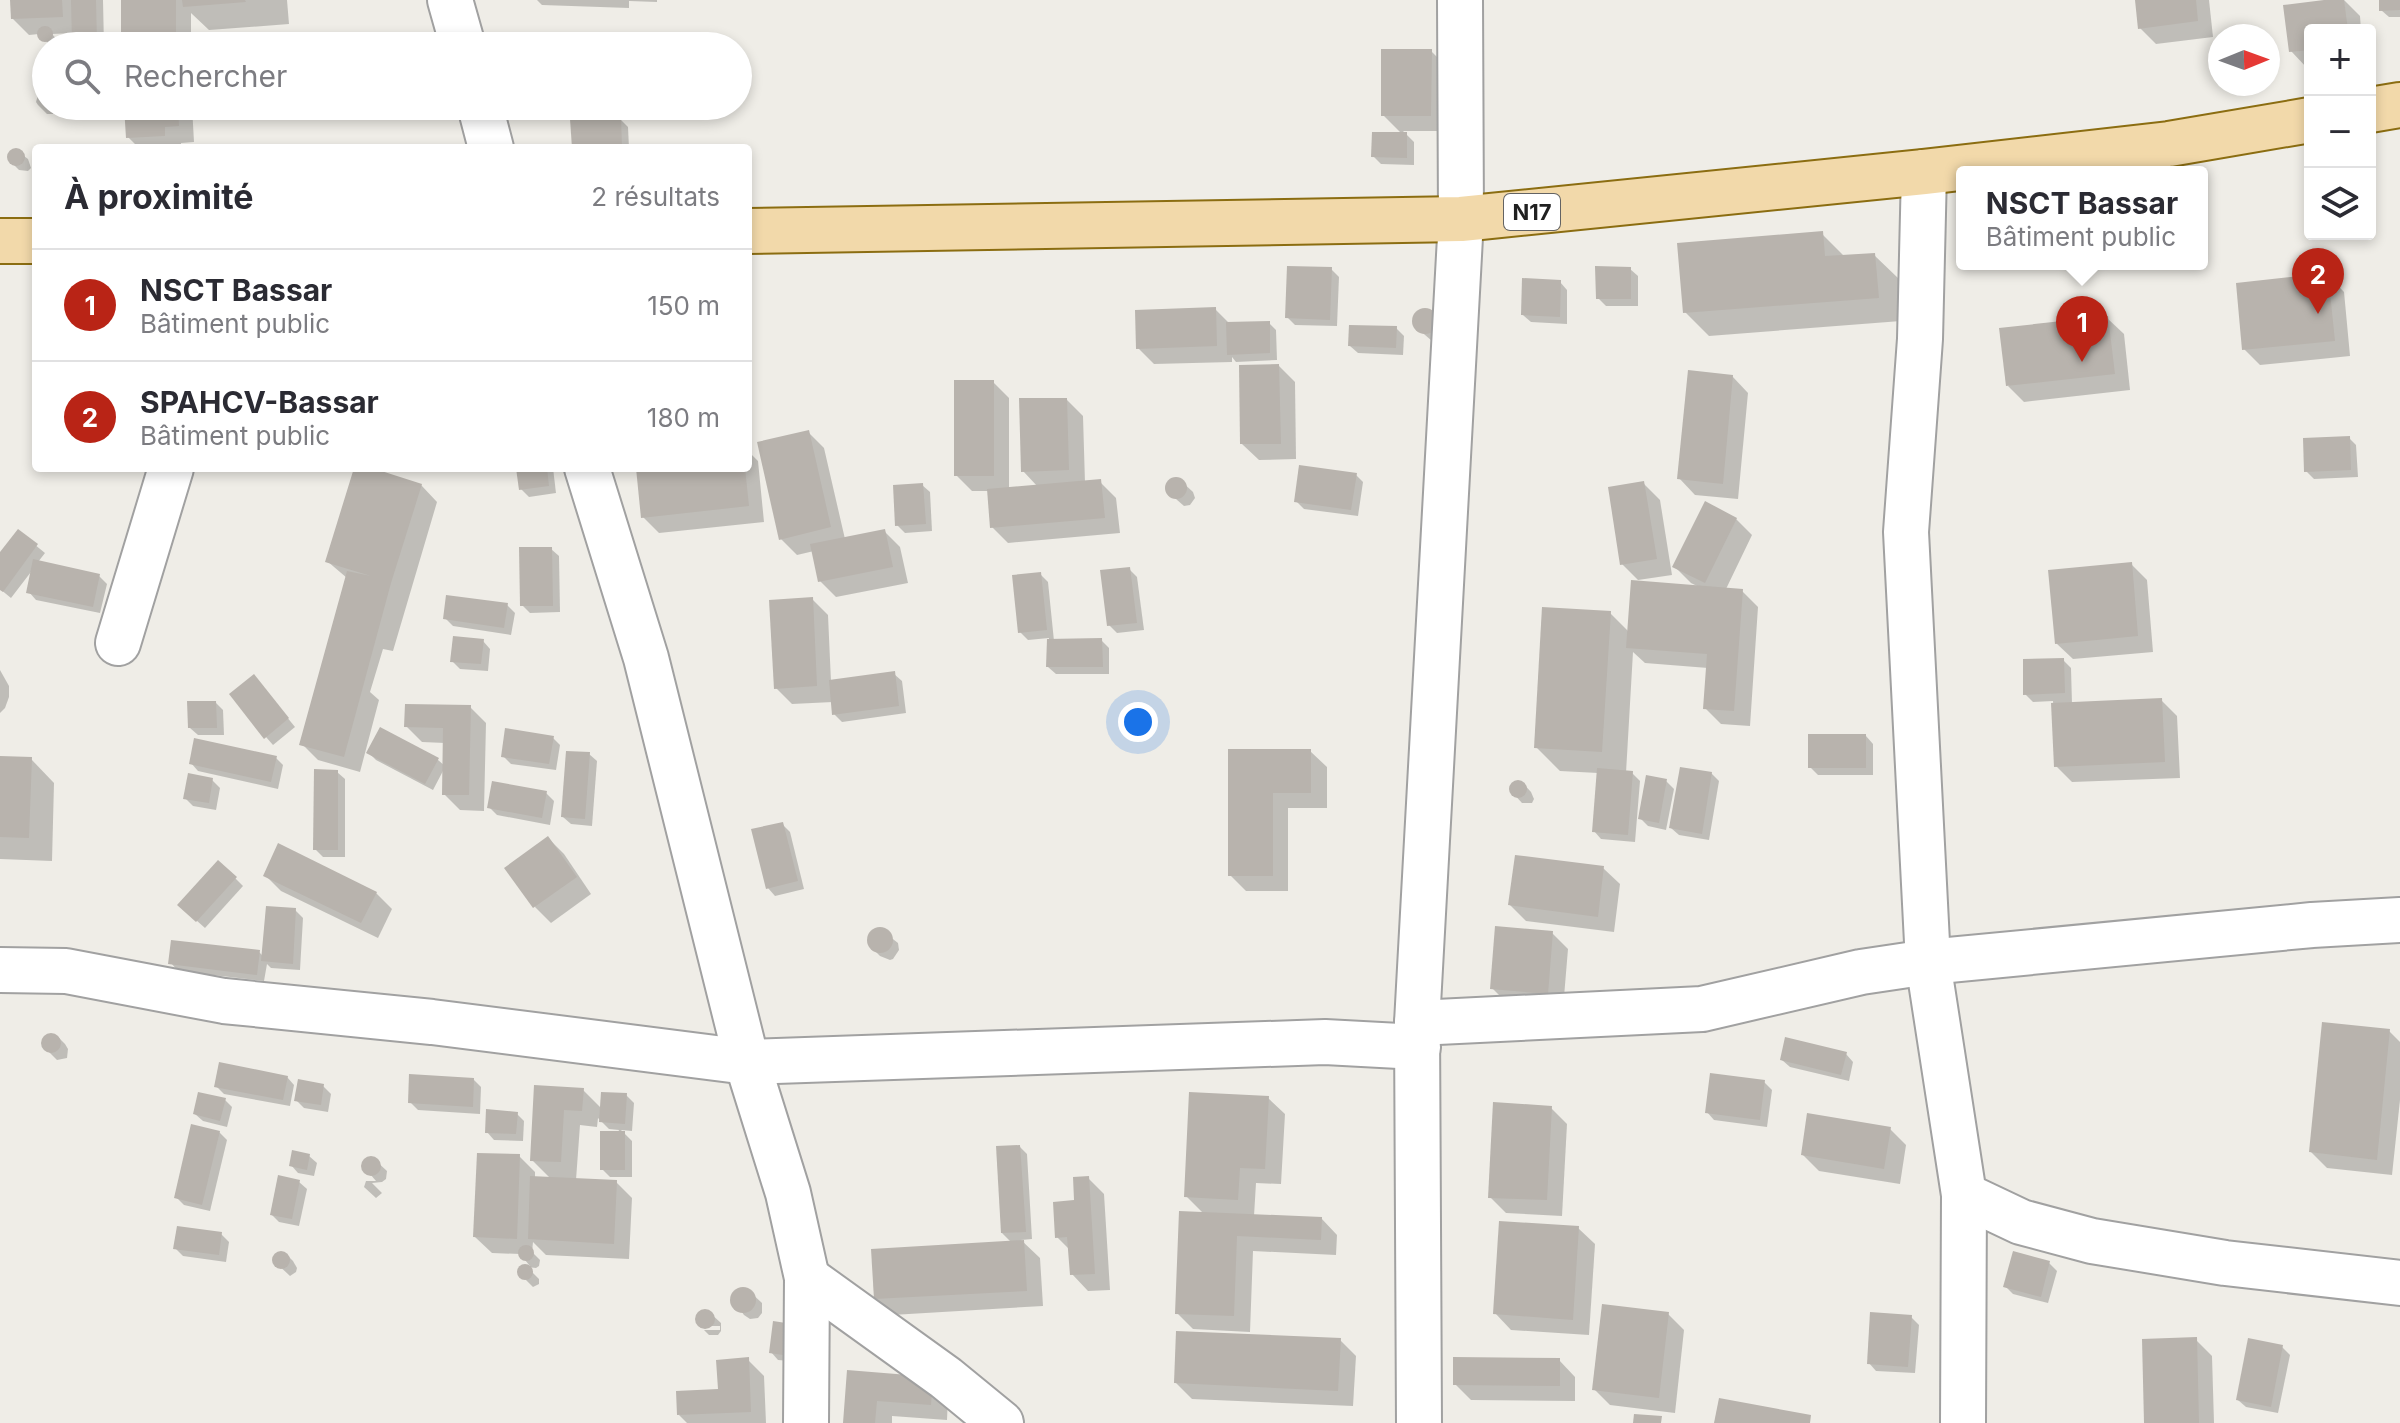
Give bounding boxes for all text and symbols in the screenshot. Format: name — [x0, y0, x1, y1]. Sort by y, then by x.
north arrow — [2208, 24, 2280, 96]
map controls — [2304, 24, 2376, 240]
button: + — [2304, 24, 2376, 96]
search box — [32, 32, 752, 120]
icon: search — [60, 54, 104, 98]
text: Rechercher — [124, 58, 287, 94]
button: − — [2304, 96, 2376, 168]
popup — [1956, 166, 2208, 270]
button: layers — [2304, 168, 2376, 240]
text: À proximité — [64, 176, 254, 217]
text: 2 résultats — [591, 181, 720, 212]
text: NSCT Bassar — [1986, 185, 2178, 221]
road number: N17 — [1504, 194, 1560, 230]
text: Bâtiment public — [1986, 221, 2176, 252]
pin: 2 — [2292, 248, 2344, 314]
text: NSCT Bassar — [140, 272, 332, 308]
text: 1 — [84, 290, 96, 321]
text: 150 m — [647, 290, 720, 321]
pin: 1 — [2056, 296, 2108, 362]
text: Bâtiment public — [140, 308, 330, 339]
text: SPAHCV-Bassar — [140, 384, 379, 420]
text: 2 — [82, 402, 98, 433]
text: 180 m — [647, 402, 720, 433]
text: Bâtiment public — [140, 420, 330, 451]
your location — [1118, 702, 1158, 742]

